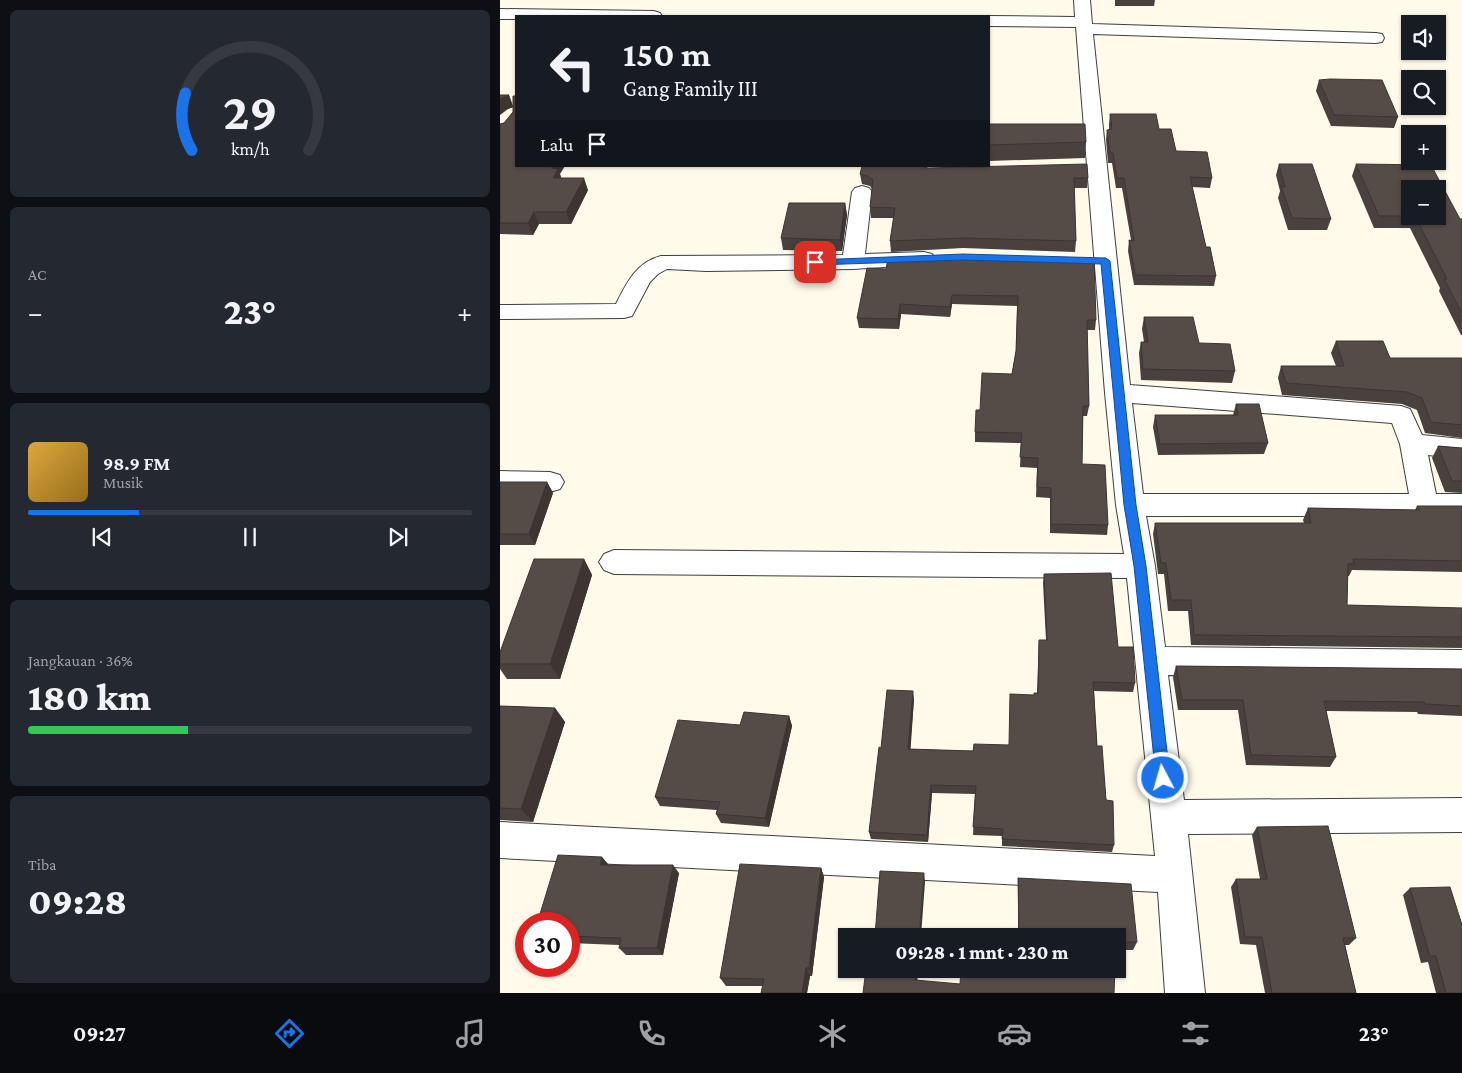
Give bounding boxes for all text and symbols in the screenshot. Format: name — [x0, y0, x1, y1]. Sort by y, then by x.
map controls — [1401, 15, 1446, 225]
button: sound — [1401, 15, 1446, 60]
icon: left — [540, 35, 605, 100]
text: 150 m — [623, 35, 711, 74]
button: search — [1401, 70, 1446, 115]
text: Gang Family III — [623, 76, 758, 101]
text: 29 — [223, 82, 277, 140]
button: + — [1401, 125, 1446, 170]
icon: arrive — [583, 130, 611, 158]
text: Lalu — [540, 134, 573, 155]
text: km/h — [231, 139, 270, 159]
button: − — [1401, 180, 1446, 225]
pin — [794, 241, 836, 283]
icon: arrive — [801, 248, 829, 276]
text: AC — [28, 266, 46, 283]
text: 23° — [223, 290, 277, 332]
text: − — [28, 297, 43, 328]
text: + — [457, 297, 472, 328]
text: 98.9 FM — [103, 453, 170, 474]
text: Musik — [103, 474, 143, 491]
icon: previous — [88, 523, 116, 551]
icon: pause — [236, 523, 264, 551]
icon: next — [384, 523, 412, 551]
text: Jangkauan · 36% — [28, 652, 133, 669]
text: 180 km — [28, 676, 151, 718]
position arrow — [1136, 751, 1188, 803]
text: Tiba — [28, 856, 57, 873]
text: 09:28 — [28, 880, 127, 922]
speed limit sign: 30 — [515, 912, 580, 977]
text: 09:28 · 1 mnt · 230 m — [896, 942, 1068, 963]
icon: directions — [272, 1016, 307, 1051]
icon: music — [453, 1016, 488, 1051]
icon: phone — [634, 1016, 669, 1051]
icon: climate — [815, 1016, 850, 1051]
icon: car — [997, 1016, 1032, 1051]
icon: filters — [1178, 1016, 1213, 1051]
text: 09:27 — [73, 1021, 126, 1046]
text: 23° — [1359, 1021, 1389, 1046]

